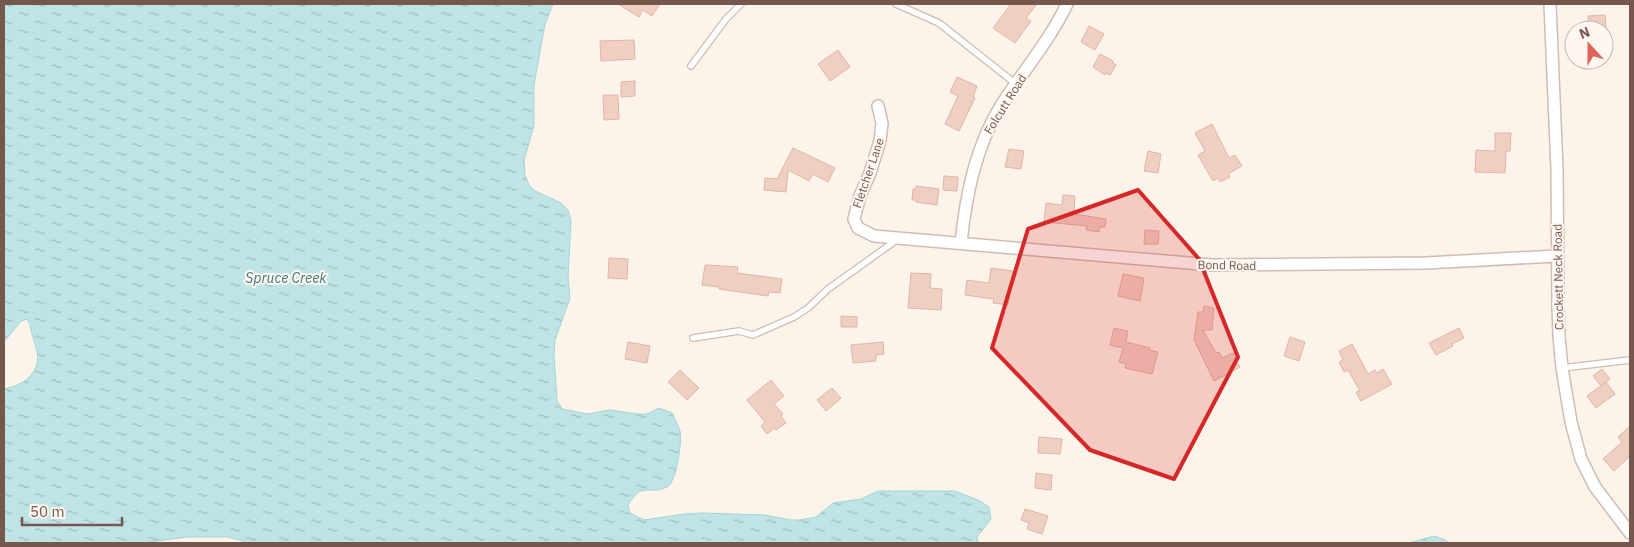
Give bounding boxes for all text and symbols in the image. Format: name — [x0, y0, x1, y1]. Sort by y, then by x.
north arrow — [1564, 20, 1614, 70]
text: N — [1576, 23, 1592, 43]
street label: Folcutt Road — [981, 71, 1029, 137]
street label: Fletcher Lane — [849, 136, 887, 210]
street label: Crockett Neck Road — [1550, 224, 1566, 330]
street label: Bond Road — [1197, 257, 1257, 273]
water label: Spruce Creek — [245, 269, 327, 287]
scale bar — [22, 494, 122, 526]
text: 50 m — [30, 502, 65, 521]

